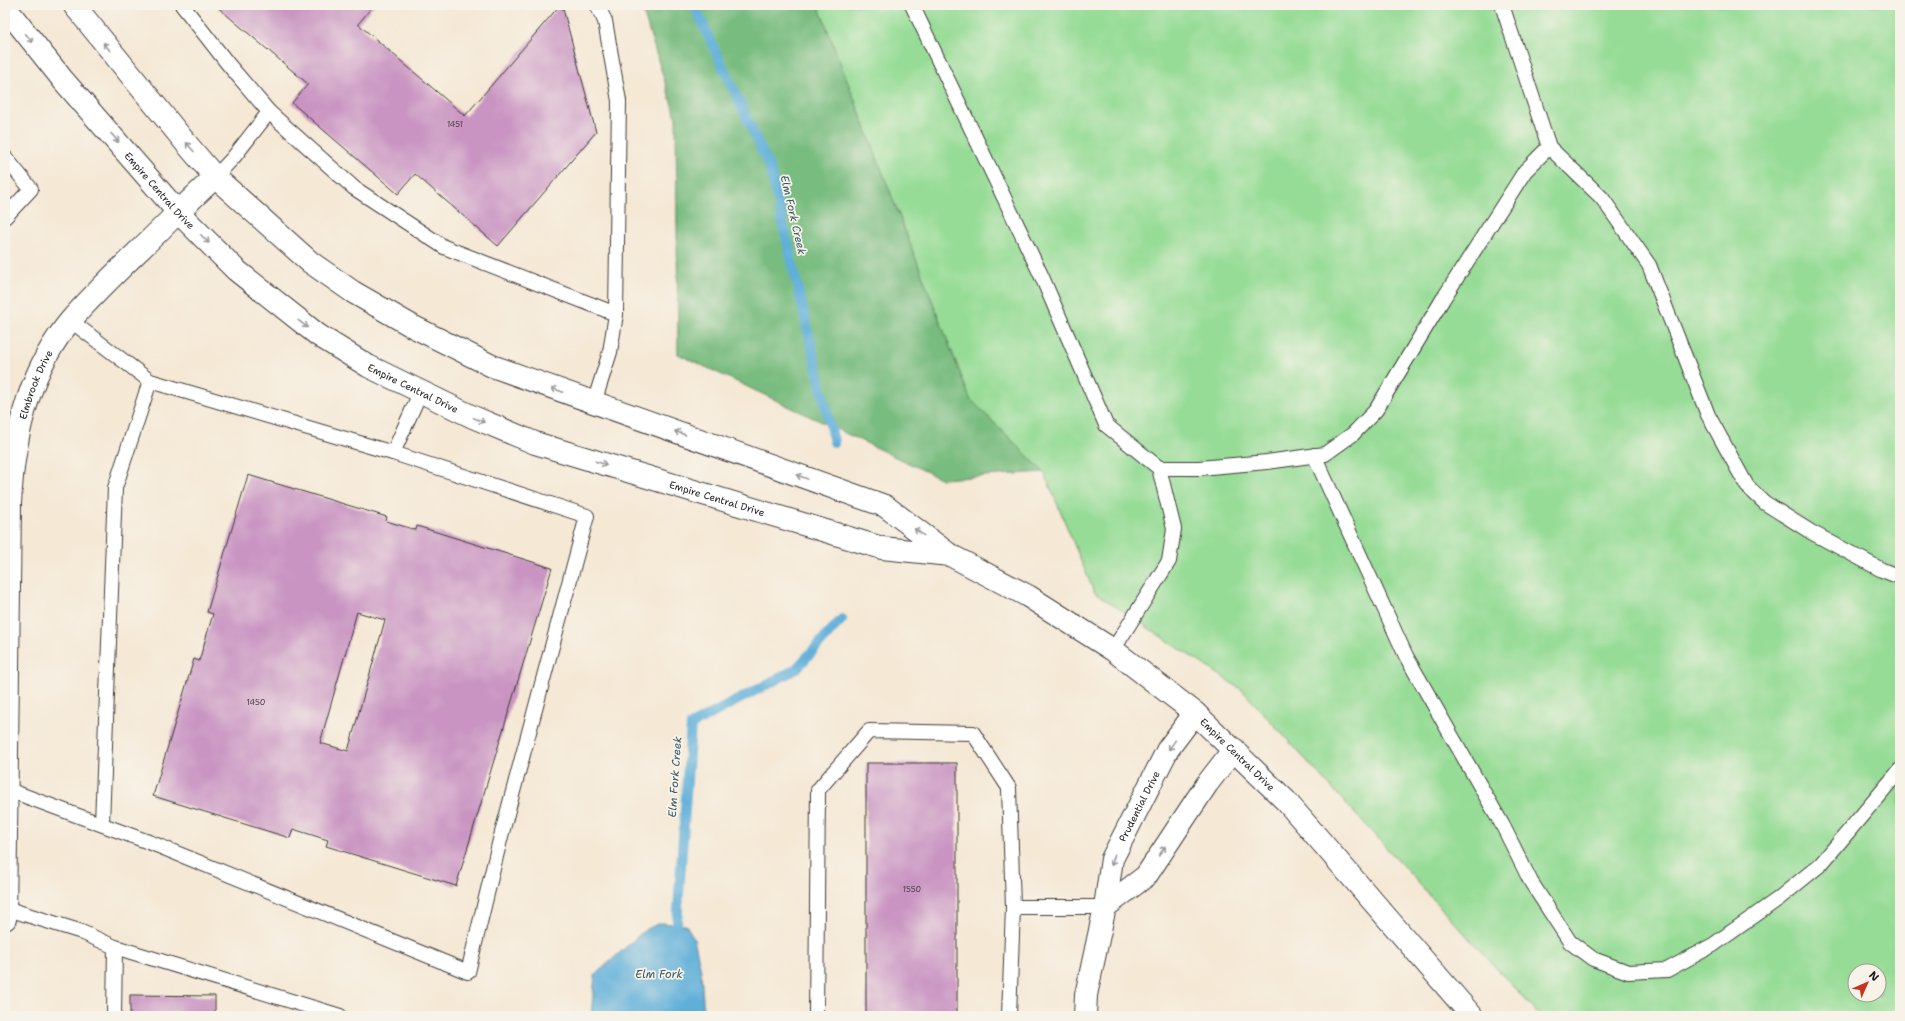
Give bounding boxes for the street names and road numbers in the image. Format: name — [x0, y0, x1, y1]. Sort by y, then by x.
street label: Empire Central Drive — [122, 149, 198, 232]
street label: Elmbrook Drive — [16, 347, 55, 421]
street label: Empire Central Drive — [366, 360, 461, 416]
street label: Empire Central Drive — [668, 478, 767, 519]
street label: Empire Central Drive — [1197, 715, 1278, 794]
street label: Prudential Drive — [1116, 768, 1163, 844]

